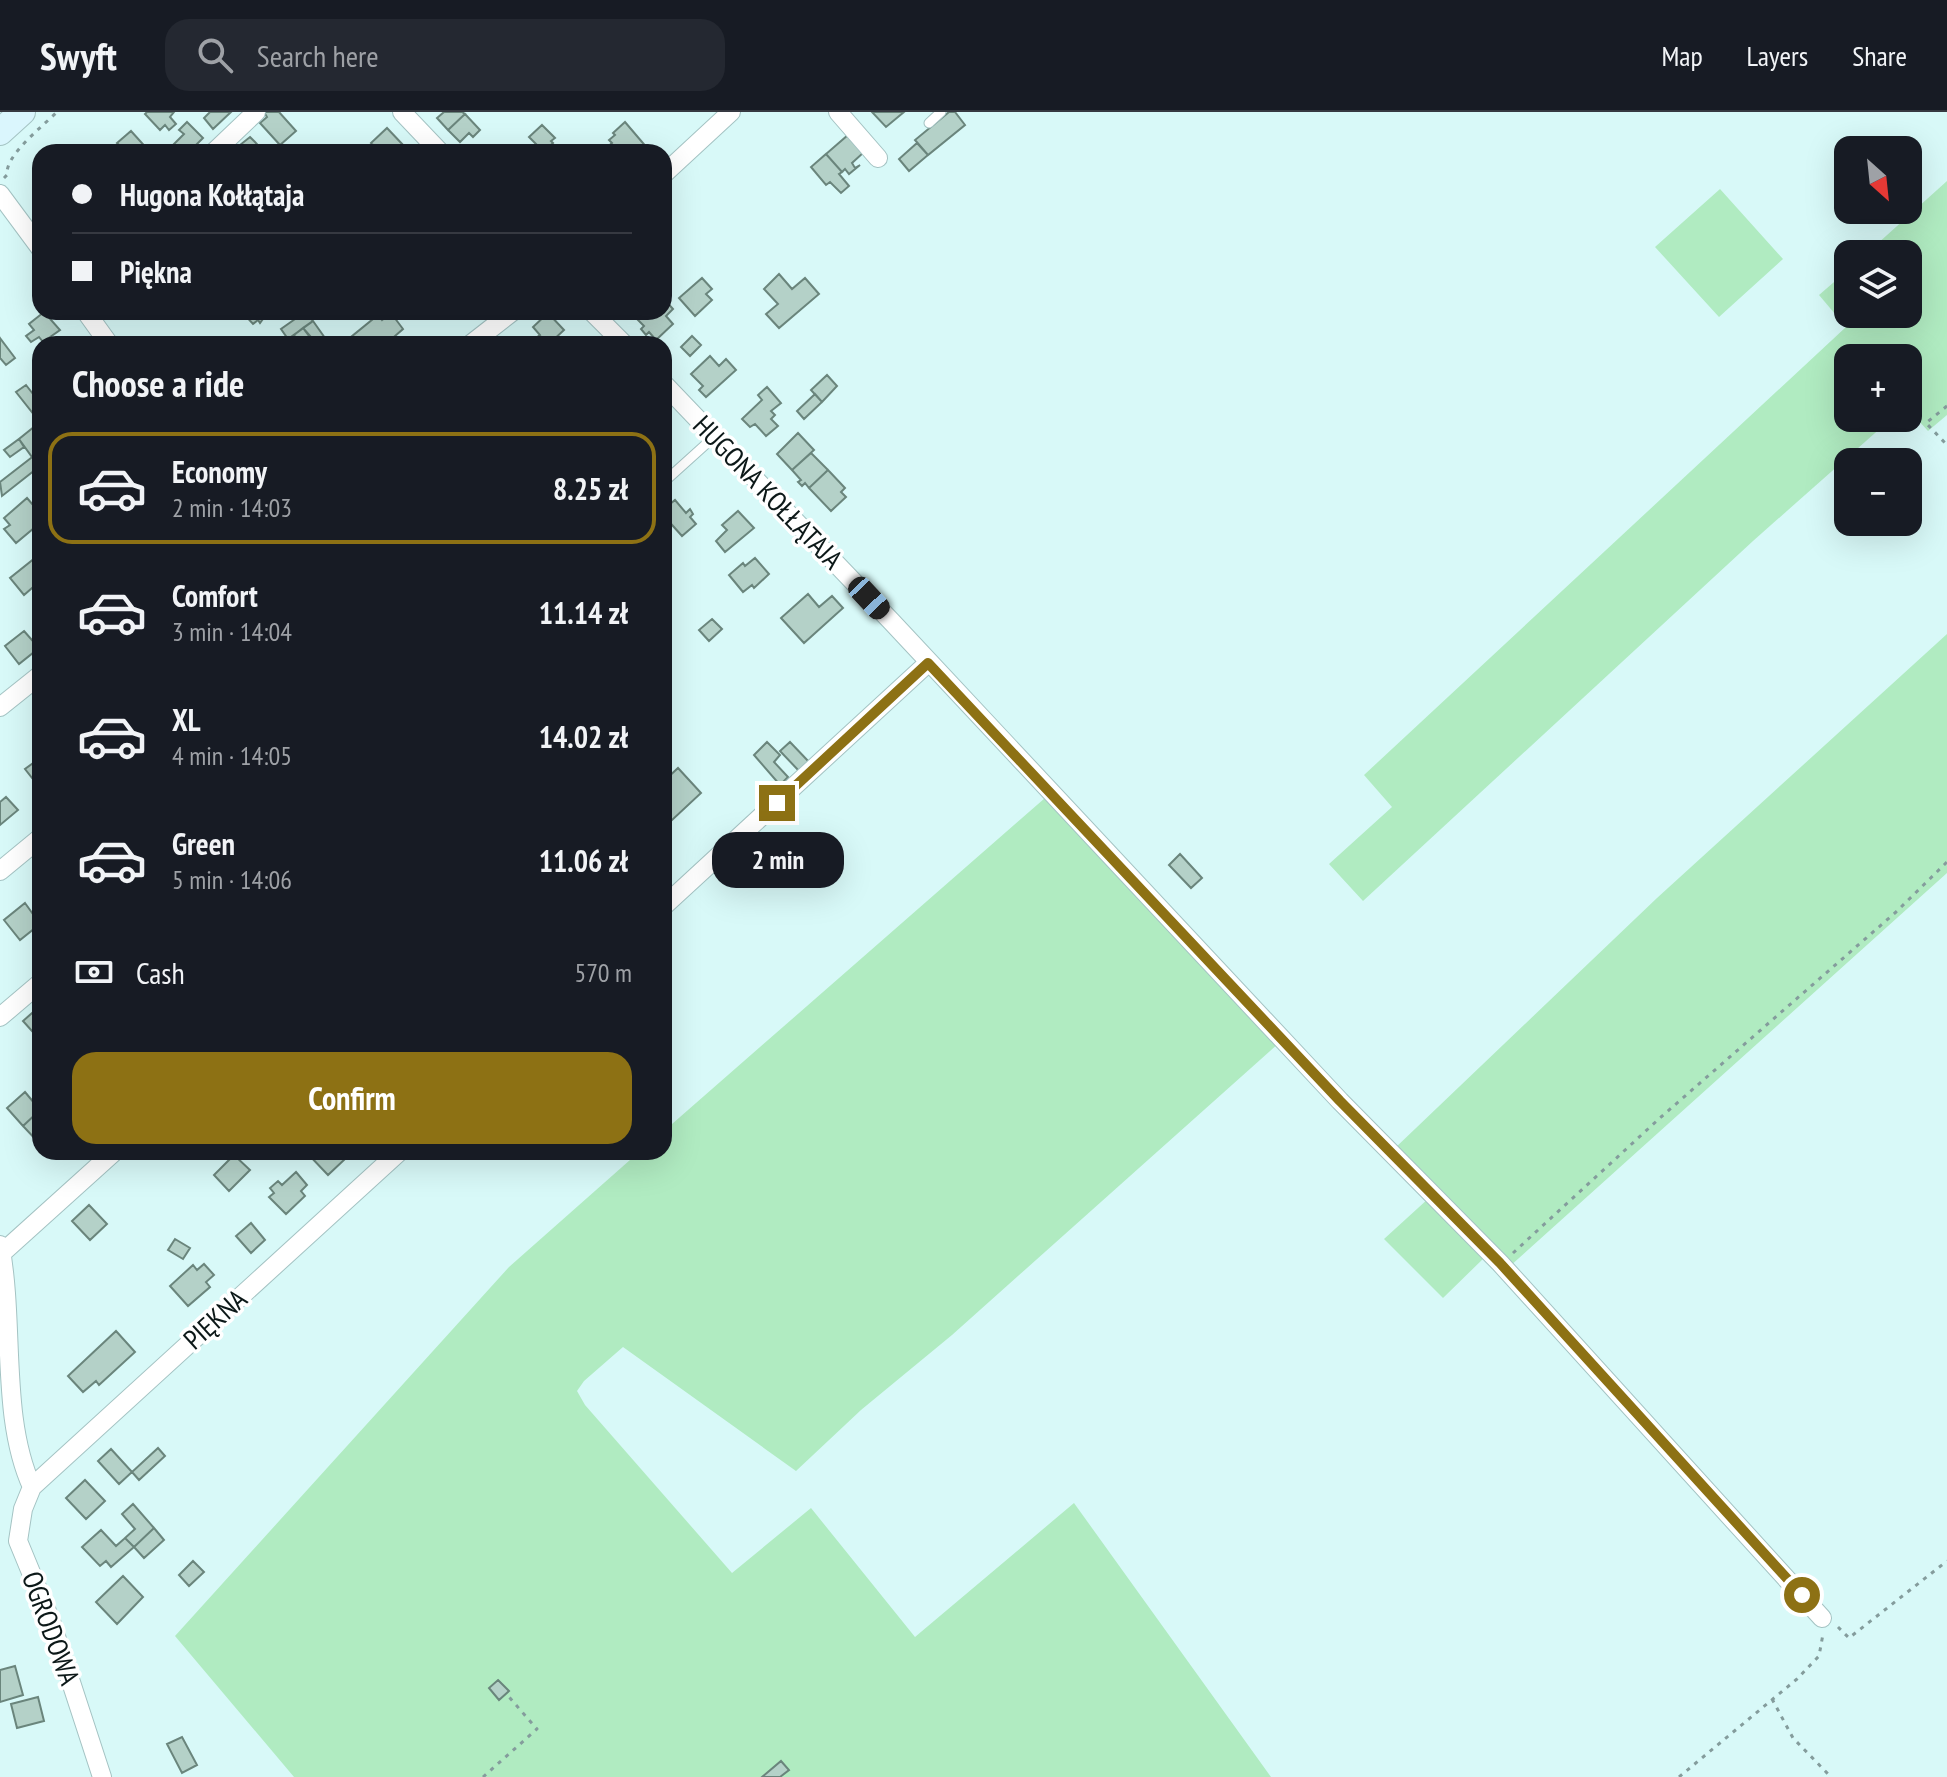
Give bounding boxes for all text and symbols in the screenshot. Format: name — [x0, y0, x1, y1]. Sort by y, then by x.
search box — [165, 19, 725, 91]
text: Swyft — [40, 31, 117, 80]
icon: search — [193, 33, 237, 77]
text: Search here — [257, 36, 379, 75]
text: Map — [1661, 37, 1703, 74]
text: Layers — [1747, 37, 1808, 74]
text: Share — [1852, 37, 1907, 74]
north arrow — [1834, 136, 1922, 224]
map controls — [1834, 136, 1922, 536]
text: Hugona Kołłątaja — [120, 175, 304, 214]
button: layers — [1834, 240, 1922, 328]
text: Piękna — [120, 252, 192, 291]
button: + — [1834, 344, 1922, 432]
text: Choose a ride — [72, 360, 244, 407]
street label: HUGONA KOŁŁĄTAJA — [686, 407, 852, 577]
button: − — [1834, 448, 1922, 536]
icon: car — [76, 452, 148, 524]
text: Economy — [172, 452, 267, 491]
text: 8.25 zł — [553, 469, 628, 508]
text: 2 min · 14:03 — [172, 491, 292, 524]
car — [844, 572, 894, 624]
icon: car — [76, 576, 148, 648]
text: Comfort — [172, 576, 258, 615]
text: 11.14 zł — [539, 593, 628, 632]
text: 3 min · 14:04 — [172, 615, 292, 648]
icon: car — [76, 700, 148, 772]
text: XL — [172, 700, 201, 739]
text: 14.02 zł — [539, 717, 628, 756]
text: 4 min · 14:05 — [172, 739, 292, 772]
route end — [759, 785, 795, 821]
icon: car — [76, 824, 148, 896]
text: Green — [172, 824, 235, 863]
callout: 2 min — [711, 831, 843, 887]
text: 11.06 zł — [539, 841, 628, 880]
text: 2 min — [752, 843, 804, 876]
text: 5 min · 14:06 — [172, 863, 292, 896]
icon: cash — [72, 950, 116, 994]
text: Cash — [136, 953, 185, 992]
text: 570 m — [574, 956, 632, 989]
button: Confirm — [72, 1052, 632, 1144]
street label: PIĘKNA — [175, 1280, 255, 1357]
street label: OGRODOWA — [14, 1566, 89, 1690]
route start — [1784, 1577, 1820, 1613]

